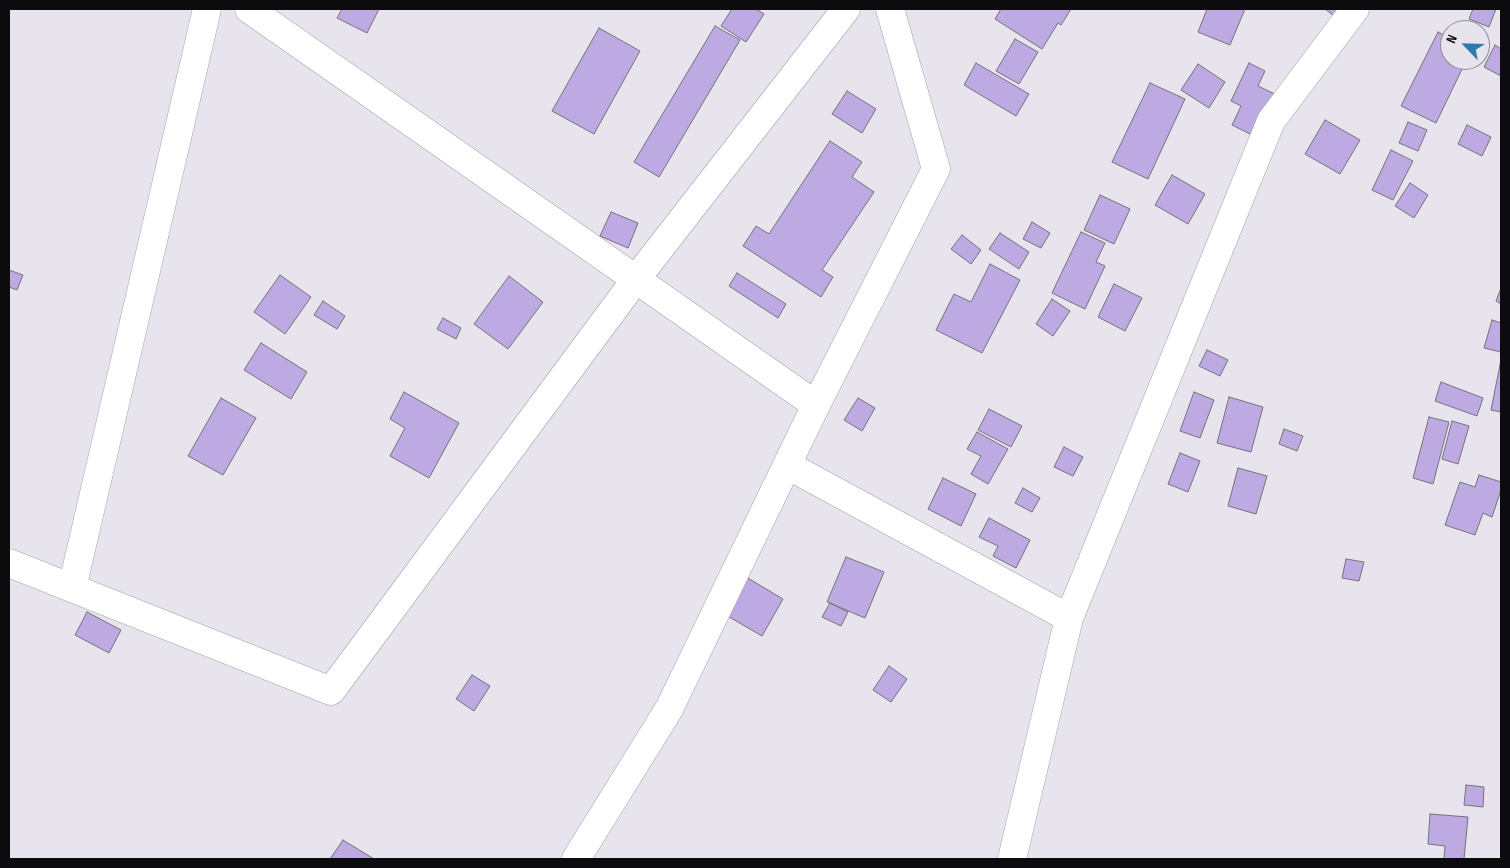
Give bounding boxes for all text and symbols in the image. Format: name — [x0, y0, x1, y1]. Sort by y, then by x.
north arrow — [1440, 20, 1490, 70]
text: N — [1442, 32, 1461, 46]

